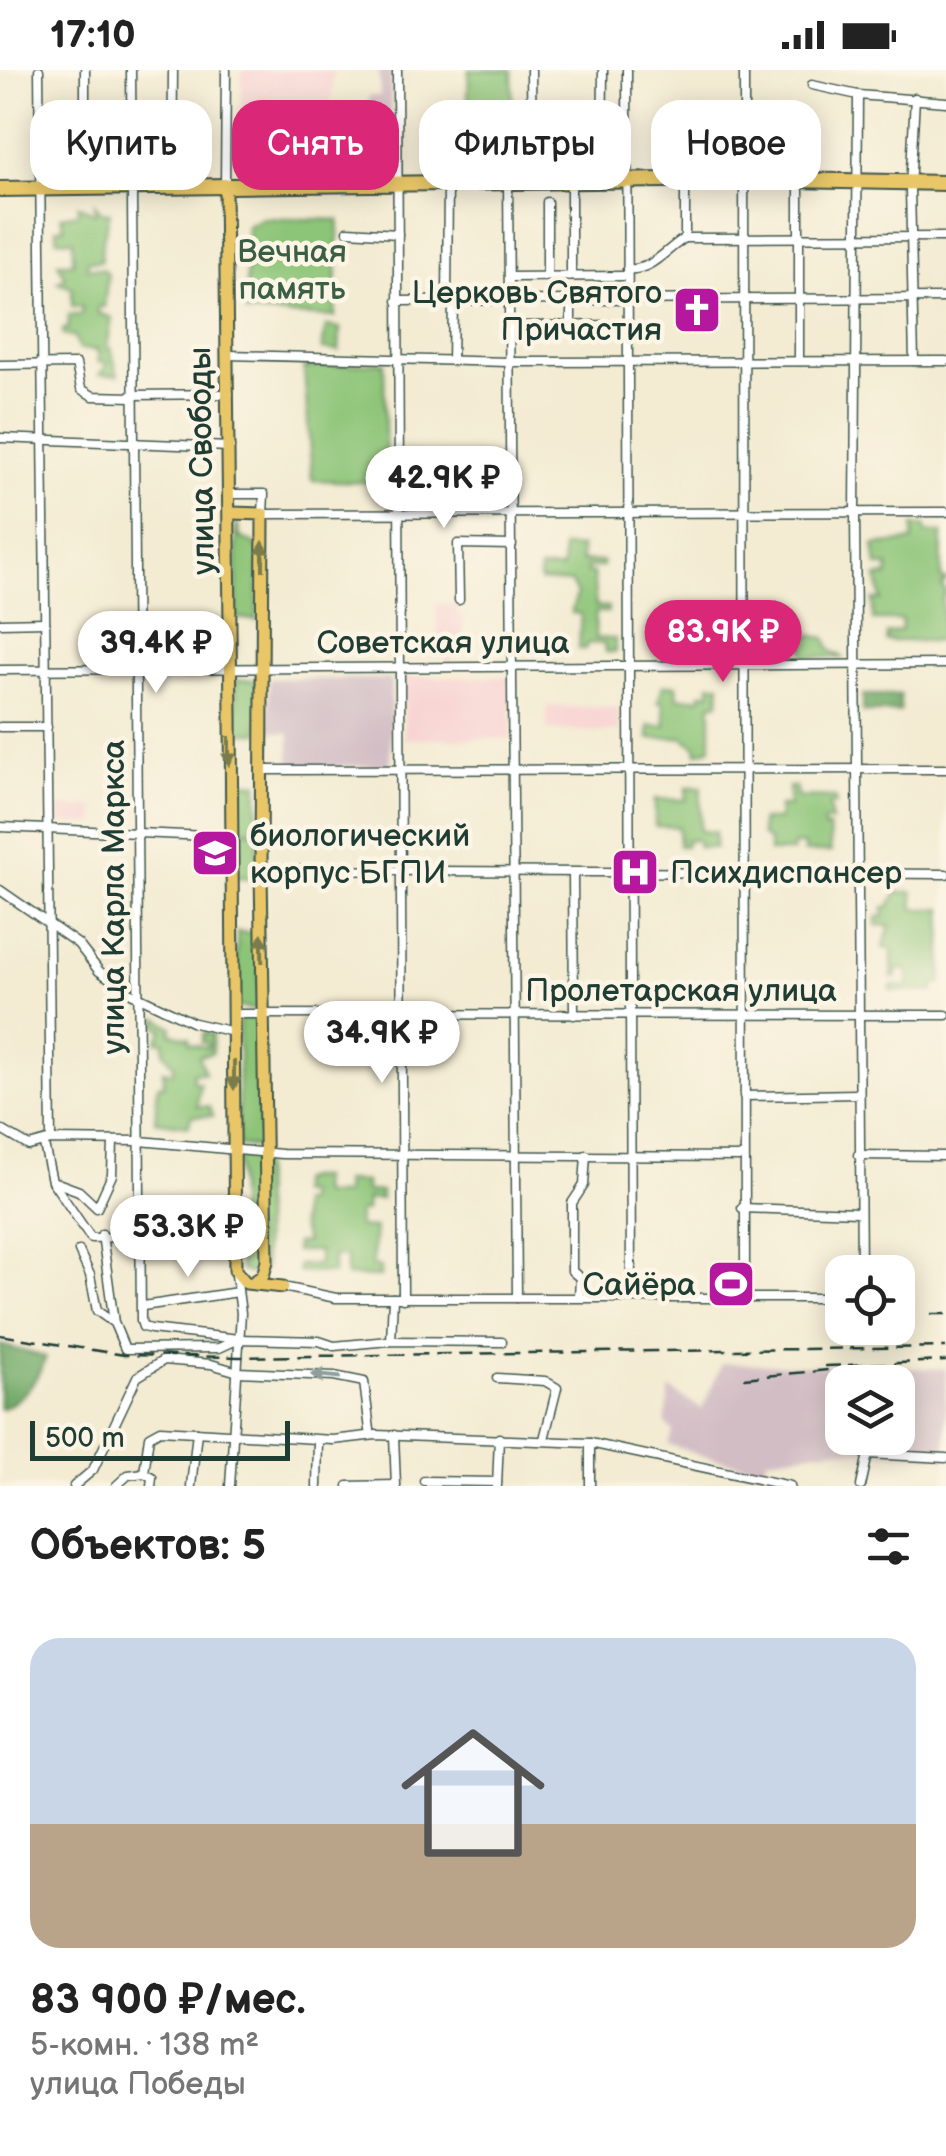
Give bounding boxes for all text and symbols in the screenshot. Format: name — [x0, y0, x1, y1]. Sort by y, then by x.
text: 17:10 — [50, 13, 136, 58]
chip: Купить — [30, 100, 212, 190]
chip: Снять — [232, 100, 399, 190]
chip: Фильтры — [419, 100, 631, 190]
chip: Новое — [651, 100, 821, 190]
park label: Вечная память — [237, 233, 347, 309]
place label: Церковь Святого Причастия — [412, 274, 662, 350]
church icon: Церковь Святого Причастия — [671, 284, 723, 336]
street label: улица Свободы — [181, 347, 224, 575]
pin: 42.9K ₽ — [352, 446, 536, 531]
text: 42.9K ₽ — [388, 459, 500, 498]
one-way arrow — [255, 540, 271, 572]
pin: 83.9K ₽ — [631, 600, 815, 685]
pin: 39.4K ₽ — [64, 611, 248, 696]
text: 83.9K ₽ — [667, 613, 779, 652]
text: 39.4K ₽ — [100, 624, 212, 663]
street label: Советская улица — [316, 624, 570, 663]
one-way arrow — [221, 735, 237, 767]
street label: улица Карла Маркса — [95, 739, 134, 1055]
place label: биологический корпус БГПИ — [250, 817, 470, 893]
school or university icon: биологический корпус БГПИ — [189, 827, 241, 879]
hospital icon: Психдиспансер — [609, 846, 661, 898]
place label: Психдиспансер — [670, 854, 902, 893]
one-way arrow — [254, 931, 270, 963]
street label: Пролетарская улица — [525, 972, 837, 1011]
pin: 34.9K ₽ — [290, 1001, 474, 1086]
text: 34.9K ₽ — [326, 1014, 438, 1053]
one-way arrow — [226, 1060, 242, 1092]
pin: 53.3K ₽ — [96, 1195, 280, 1280]
text: 53.3K ₽ — [132, 1208, 244, 1247]
map controls — [825, 1255, 915, 1455]
button: locate — [825, 1255, 915, 1345]
sports icon: Сайёра — [705, 1258, 757, 1310]
place label: Сайёра — [583, 1266, 696, 1305]
button: layers — [825, 1365, 915, 1455]
one-way arrow — [310, 1368, 341, 1384]
scale bar — [30, 1416, 290, 1460]
text: 500 m — [45, 1422, 125, 1455]
icon: filters — [861, 1519, 916, 1574]
text: Объектов: 5 — [30, 1521, 266, 1572]
icon: home — [383, 1703, 563, 1883]
text: 83 900 ₽/мес. — [30, 1975, 306, 2026]
text: 5-комн. · 138 m² — [30, 2026, 259, 2065]
text: улица Победы — [30, 2065, 246, 2104]

